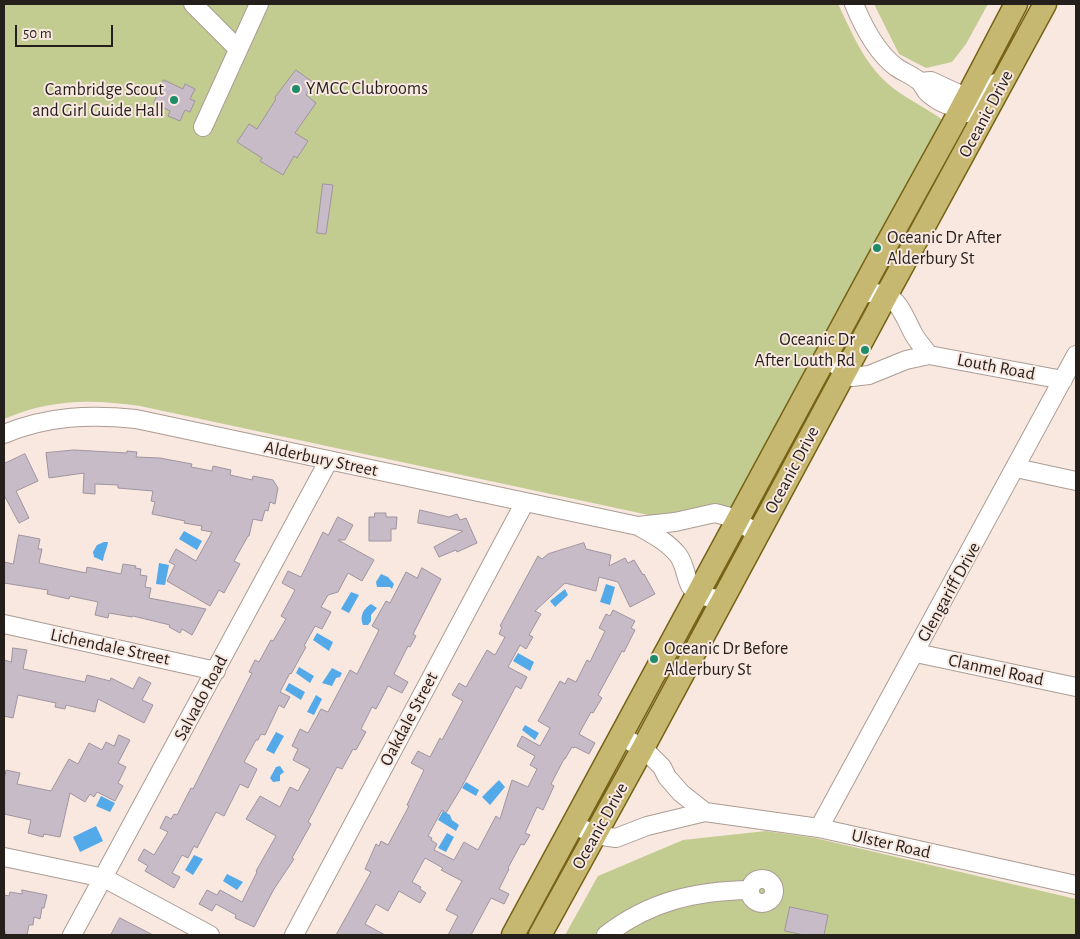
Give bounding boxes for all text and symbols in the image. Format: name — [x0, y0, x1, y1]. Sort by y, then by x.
scale bar — [18, 15, 115, 47]
text: 50 m — [23, 26, 52, 41]
street label: Oceanic Drive — [954, 67, 1018, 161]
place label: YMCC Clubrooms — [306, 78, 428, 100]
place label: Cambridge Scout and Girl Guide Hall — [32, 79, 164, 122]
marker: YMCC Clubrooms — [290, 83, 302, 95]
marker: Cambridge Scout and Girl Guide Hall — [168, 94, 180, 106]
place label: Oceanic Dr After Alderbury St — [887, 227, 1001, 270]
marker: Oceanic Dr After Alderbury St — [871, 242, 883, 254]
place label: Oceanic Dr After Louth Rd — [754, 329, 855, 372]
marker: Oceanic Dr After Louth Rd — [859, 344, 871, 356]
street label: Louth Road — [955, 349, 1037, 385]
street label: Oceanic Drive — [760, 423, 824, 517]
street label: Alderbury Street — [262, 436, 380, 482]
street label: Glengariff Drive — [913, 538, 985, 646]
street label: Lichendale Street — [48, 624, 172, 670]
place label: Oceanic Dr Before Alderbury St — [664, 638, 788, 681]
street label: Clanmel Road — [946, 649, 1046, 691]
street label: Salvado Road — [170, 652, 232, 744]
marker: Oceanic Dr Before Alderbury St — [648, 653, 660, 665]
street label: Oakdale Street — [375, 668, 443, 770]
street label: Oceanic Drive — [567, 779, 633, 873]
street label: Ulster Road — [849, 824, 933, 864]

